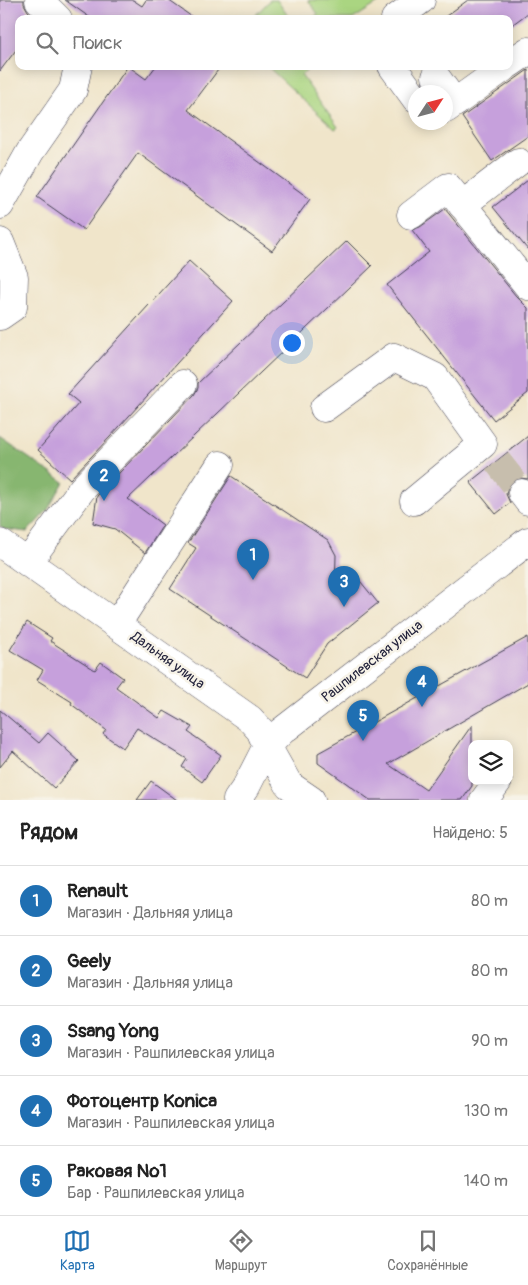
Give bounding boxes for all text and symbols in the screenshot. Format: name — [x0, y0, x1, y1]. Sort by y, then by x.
search box — [15, 15, 513, 70]
icon: search — [33, 29, 61, 57]
text: Поиск — [73, 31, 123, 55]
north arrow — [408, 85, 453, 130]
your location — [279, 330, 305, 356]
pin: 2 — [88, 460, 120, 501]
pin: 1 — [237, 539, 269, 580]
pin: 3 — [328, 566, 360, 607]
street label: Рашпилевская улица — [318, 616, 426, 706]
street label: Дальняя улица — [127, 627, 208, 692]
pin: 4 — [406, 666, 438, 707]
pin: 5 — [347, 700, 379, 741]
map controls — [468, 740, 513, 785]
button: layers — [468, 740, 513, 785]
text: Рядом — [20, 819, 78, 846]
text: Найдено: 5 — [432, 823, 508, 843]
text: Renault — [67, 879, 128, 903]
text: 1 — [33, 891, 39, 911]
text: 80 m — [471, 891, 508, 911]
text: Магазин · Дальняя улица — [67, 903, 233, 923]
text: Geely — [67, 949, 111, 973]
text: 2 — [32, 961, 40, 981]
text: 80 m — [471, 961, 508, 981]
text: Магазин · Дальняя улица — [67, 973, 233, 993]
text: Ssang Yong — [67, 1019, 159, 1043]
text: 3 — [32, 1031, 40, 1051]
text: 90 m — [471, 1031, 508, 1051]
text: Магазин · Рашпилевская улица — [67, 1043, 275, 1063]
text: Фотоцентр Konica — [67, 1089, 217, 1113]
text: 4 — [31, 1101, 41, 1121]
text: 130 m — [464, 1101, 508, 1121]
text: Магазин · Рашпилевская улица — [67, 1113, 275, 1133]
text: Раковая №1 — [67, 1159, 167, 1183]
text: 5 — [32, 1171, 40, 1191]
text: 140 m — [464, 1171, 508, 1191]
text: Бар · Рашпилевская улица — [67, 1183, 245, 1203]
tab: Карта — [60, 1227, 95, 1274]
tab: Маршрут — [215, 1227, 267, 1274]
tab: Сохранённые — [387, 1227, 468, 1274]

